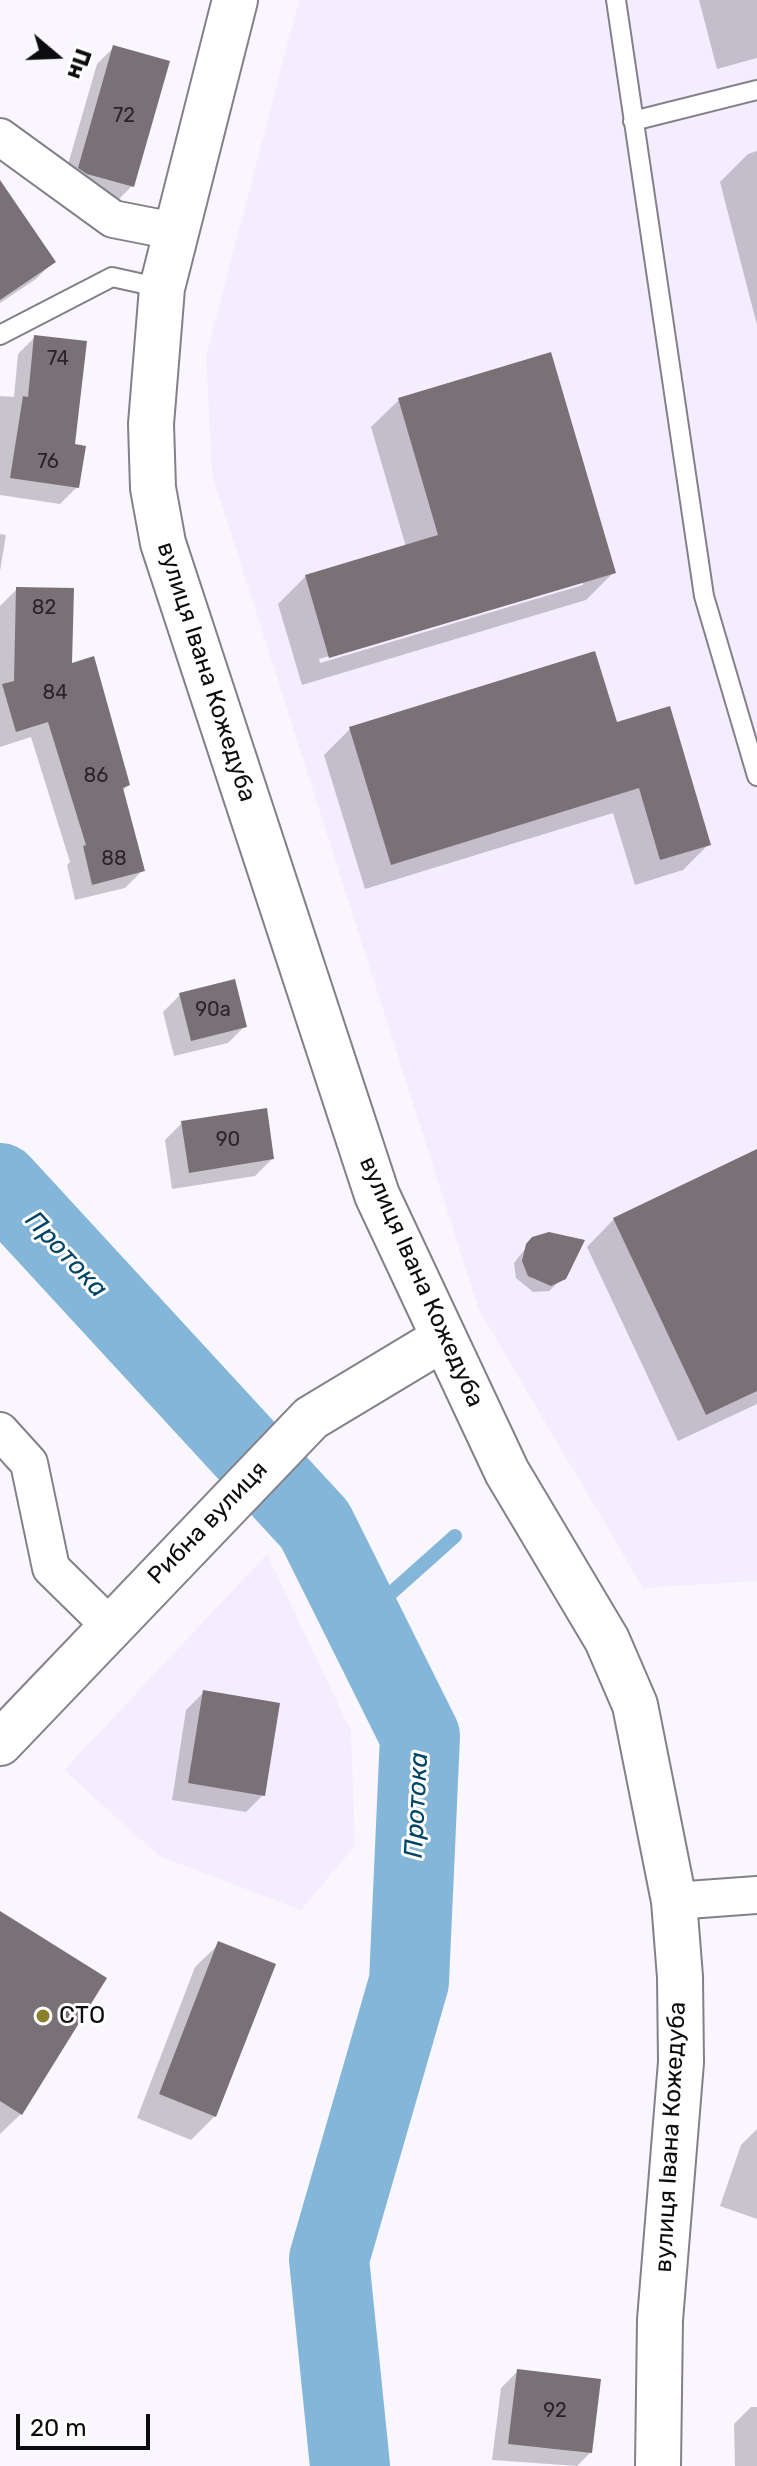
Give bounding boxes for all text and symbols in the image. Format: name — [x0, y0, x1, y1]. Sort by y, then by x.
north arrow — [16, 16, 96, 96]
text: Пн — [61, 45, 97, 83]
house number: 72 — [113, 104, 135, 128]
house number: 74 — [47, 347, 69, 371]
house number: 76 — [37, 450, 59, 474]
street label: вулиця Івана Кожедуба — [150, 539, 262, 805]
house number: 82 — [32, 596, 56, 620]
house number: 84 — [42, 681, 68, 705]
house number: 86 — [84, 764, 108, 788]
house number: 88 — [101, 847, 127, 871]
house number: 90а — [195, 998, 231, 1022]
house number: 90 — [216, 1128, 240, 1152]
street label: вулиця Івана Кожедуба — [353, 1152, 489, 1412]
water label: Протока — [18, 1206, 114, 1304]
street label: Рибна вулиця — [142, 1455, 274, 1591]
water label: Протока — [399, 1751, 435, 1859]
street label: вулиця Івана Кожедуба — [650, 2001, 692, 2273]
place label: СТО — [59, 2002, 105, 2030]
marker: СТО — [34, 2007, 52, 2025]
scale bar — [20, 2398, 154, 2448]
house number: 92 — [543, 2399, 567, 2423]
text: 20 m — [30, 2414, 87, 2442]

